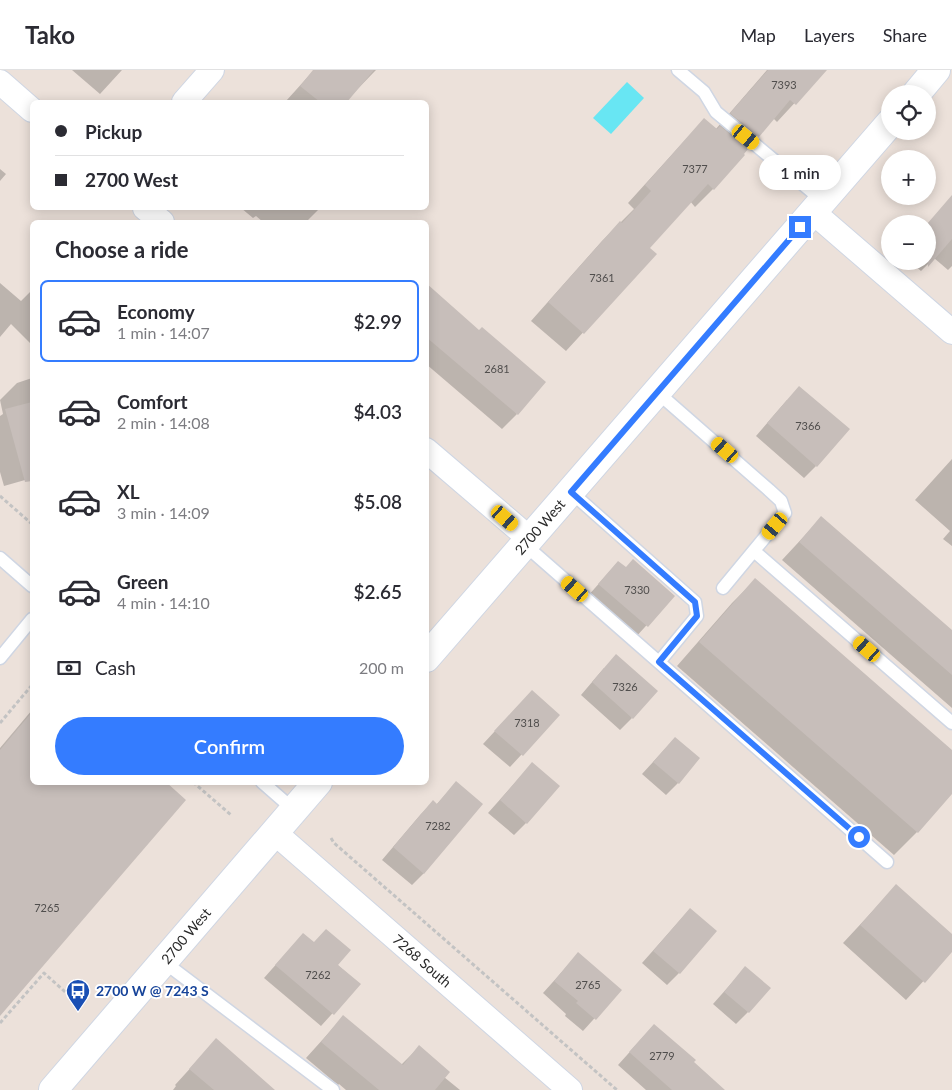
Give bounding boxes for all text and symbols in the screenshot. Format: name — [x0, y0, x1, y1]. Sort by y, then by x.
text: Tako — [25, 20, 75, 49]
text: Map — [740, 24, 776, 46]
text: Layers — [804, 24, 855, 46]
text: Share — [883, 24, 927, 46]
house number: 7393 — [771, 78, 797, 91]
map controls — [881, 85, 936, 270]
button: locate — [881, 85, 936, 140]
text: Pickup — [85, 120, 142, 143]
car — [729, 122, 762, 152]
button: + — [881, 150, 936, 205]
callout: 1 min — [759, 154, 841, 190]
house number: 7377 — [682, 162, 708, 175]
text: 1 min — [780, 163, 820, 182]
text: 2700 West — [85, 168, 178, 191]
button: − — [881, 215, 936, 270]
route end — [789, 216, 811, 238]
text: Choose a ride — [55, 236, 189, 263]
house number: 7361 — [589, 271, 615, 284]
icon: car — [57, 299, 102, 344]
text: Economy — [117, 300, 195, 323]
text: $2.99 — [353, 310, 402, 333]
text: 1 min · 14:07 — [117, 323, 210, 342]
house number: 2681 — [484, 362, 510, 375]
icon: car — [57, 389, 102, 434]
text: Comfort — [117, 390, 188, 413]
text: $4.03 — [353, 400, 402, 423]
text: 2 min · 14:08 — [117, 413, 210, 432]
house number: 7366 — [795, 419, 821, 432]
car — [708, 434, 741, 466]
icon: car — [57, 479, 102, 524]
text: XL — [117, 480, 140, 503]
text: $5.08 — [353, 490, 402, 513]
street label: 2700 West — [511, 495, 568, 558]
car — [488, 502, 521, 534]
text: 3 min · 14:09 — [117, 503, 210, 522]
car — [759, 510, 790, 542]
icon: car — [57, 569, 102, 614]
text: Green — [117, 570, 168, 593]
car — [558, 573, 591, 605]
text: $2.65 — [353, 580, 402, 603]
house number: 7330 — [624, 583, 650, 596]
text: 4 min · 14:10 — [117, 593, 210, 612]
car — [850, 633, 883, 665]
icon: cash — [55, 654, 83, 682]
text: Cash — [95, 656, 136, 679]
text: 200 m — [359, 658, 404, 677]
house number: 7326 — [612, 680, 638, 693]
house number: 7318 — [514, 716, 540, 729]
button: Confirm — [55, 717, 404, 775]
house number: 7282 — [425, 819, 451, 832]
route start — [848, 826, 870, 848]
house number: 7265 — [34, 901, 60, 914]
street label: 2700 West — [157, 904, 214, 967]
street label: 7268 South — [390, 931, 455, 991]
house number: 7262 — [305, 968, 331, 981]
bus stop icon: 2700 W @ 7243 S — [65, 978, 91, 1012]
house number: 2765 — [575, 978, 601, 991]
place label: 2700 W @ 7243 S — [96, 982, 209, 999]
house number: 2779 — [649, 1049, 675, 1062]

